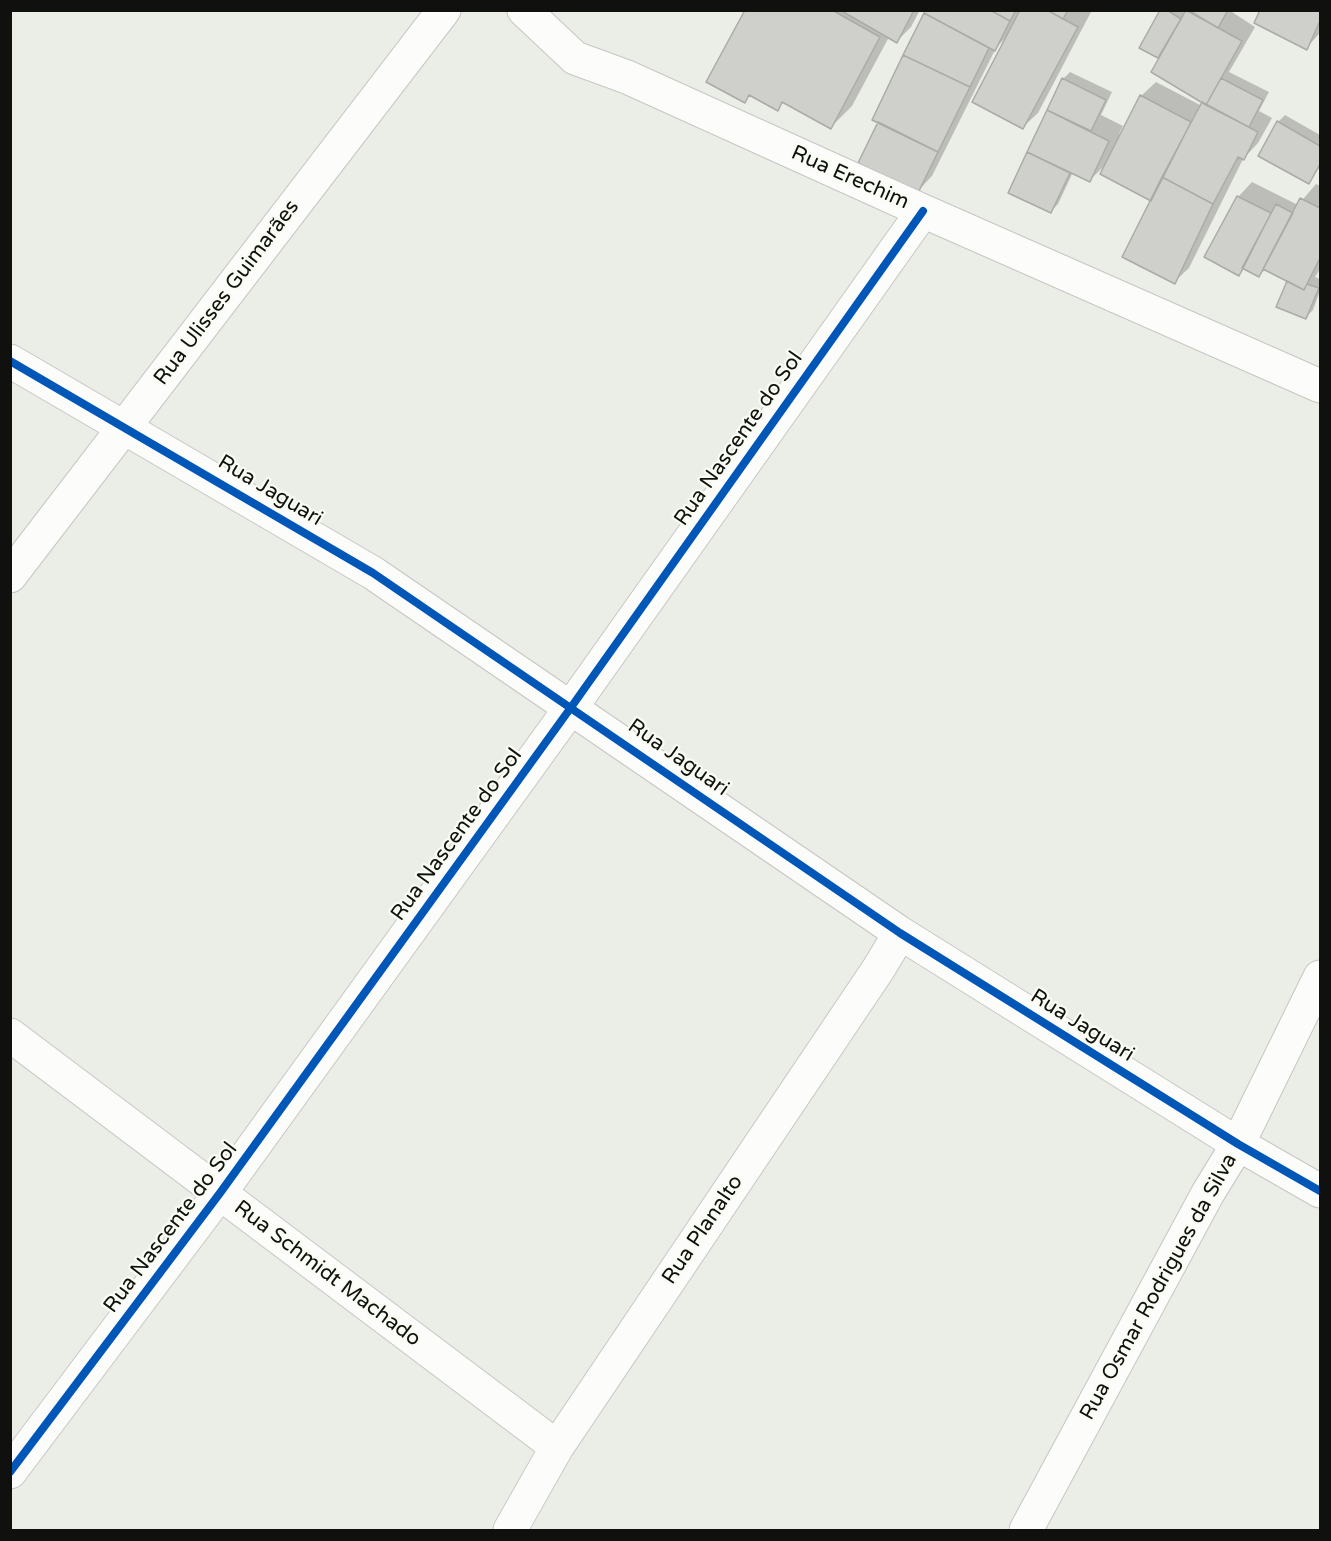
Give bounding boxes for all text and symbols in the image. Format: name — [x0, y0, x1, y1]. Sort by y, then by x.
street label: Rua Erechim — [787, 141, 913, 215]
street label: Rua Ulisses Guimarães — [149, 195, 305, 391]
street label: Rua Nascente do Sol — [669, 347, 809, 531]
street label: Rua Jaguari — [213, 450, 327, 532]
street label: Rua Jaguari — [623, 714, 733, 802]
street label: Rua Nascente do Sol — [386, 744, 528, 926]
street label: Rua Jaguari — [1025, 984, 1139, 1068]
street label: Rua Nascente do Sol — [99, 1138, 243, 1318]
street label: Rua Osmar Rodrigues da Silva — [1075, 1149, 1243, 1425]
street label: Rua Planalto — [657, 1171, 749, 1289]
street label: Rua Schmidt Machado — [229, 1196, 425, 1352]

